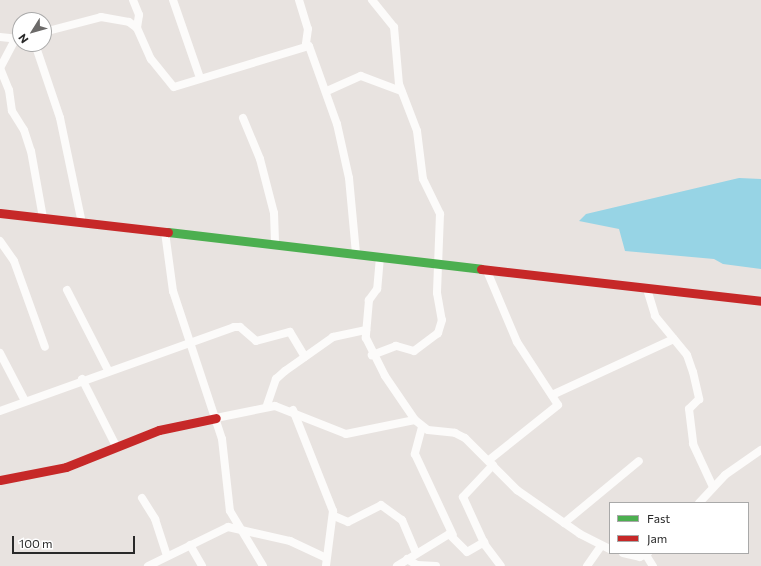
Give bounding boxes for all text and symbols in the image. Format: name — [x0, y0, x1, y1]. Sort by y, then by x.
north arrow — [12, 12, 52, 52]
text: N — [15, 32, 30, 46]
legend — [609, 502, 749, 554]
text: Fast — [647, 511, 670, 525]
scale bar — [14, 528, 137, 554]
text: Jam — [647, 531, 667, 545]
text: 100 m — [19, 536, 53, 550]

